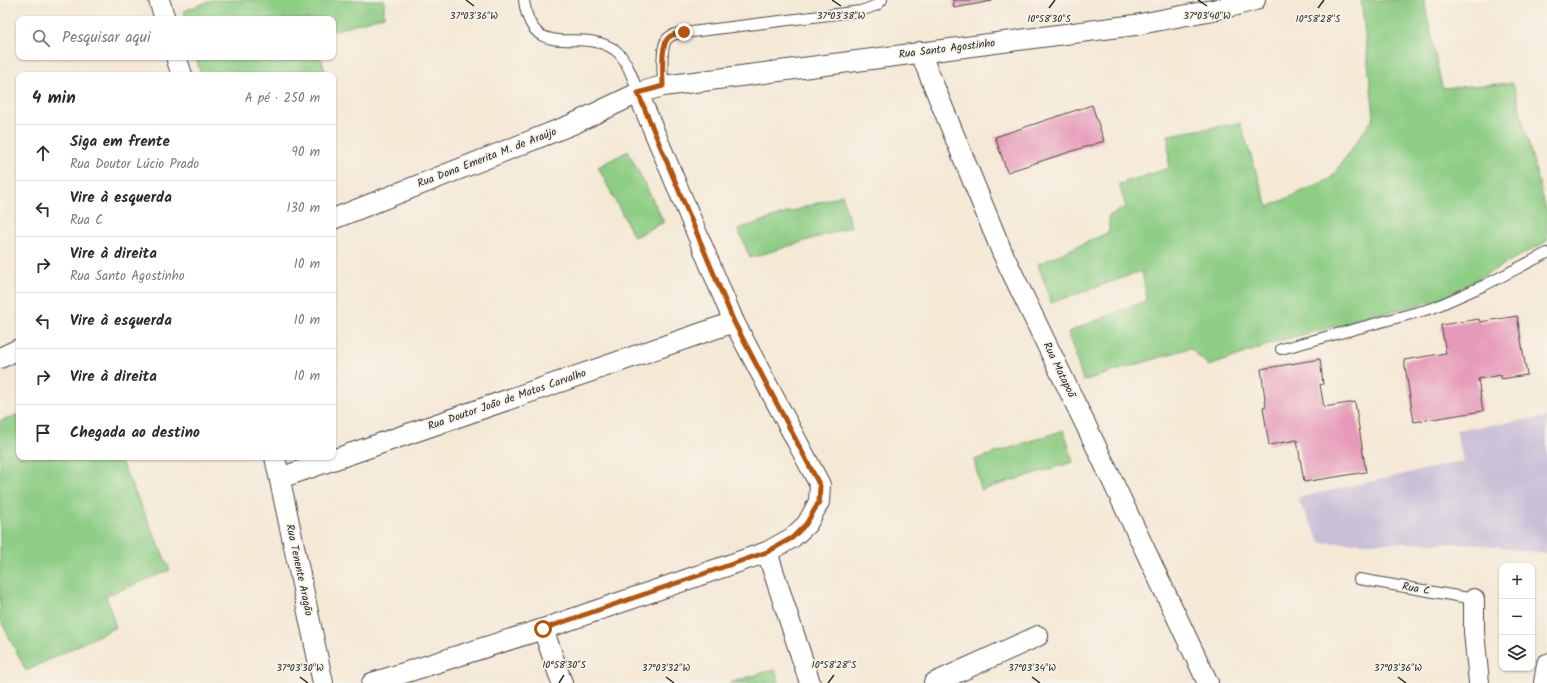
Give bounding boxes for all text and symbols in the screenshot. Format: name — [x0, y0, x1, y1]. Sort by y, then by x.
text: 37°03'36"W — [450, 8, 498, 24]
text: 37°03'38"W — [817, 8, 866, 24]
text: 37°03'40"W — [1183, 8, 1231, 24]
text: 10°58'30"S — [1027, 11, 1072, 27]
text: 10°58'28"S — [1296, 11, 1341, 27]
search box — [16, 16, 336, 60]
route end — [675, 23, 693, 41]
text: Pesquisar aqui — [62, 26, 151, 50]
icon: search — [30, 27, 52, 49]
street label: Rua Santo Agostinho — [898, 34, 996, 64]
text: 4 min — [32, 85, 76, 112]
text: A pé · 250 m — [245, 88, 320, 109]
street label: Rua Dona Emerita M. de Araújo — [415, 123, 559, 193]
text: Siga em frente — [70, 130, 170, 154]
icon: ahead — [32, 142, 54, 164]
text: 90 m — [292, 142, 320, 163]
text: Rua Doutor Lúcio Prado — [70, 154, 199, 175]
text: Vire à esquerda — [70, 186, 172, 210]
icon: left — [32, 198, 54, 220]
text: 130 m — [286, 198, 320, 219]
text: Rua C — [70, 210, 103, 231]
text: Vire à direita — [70, 242, 157, 266]
icon: right — [32, 254, 54, 276]
text: 10 m — [294, 254, 320, 275]
text: Rua Santo Agostinho — [70, 266, 185, 287]
text: Vire à esquerda — [70, 309, 172, 333]
icon: left — [32, 310, 54, 332]
text: 10 m — [294, 310, 320, 331]
street label: Rua Matapoã — [1038, 339, 1081, 403]
street label: Rua Doutor João de Matos Carvalho — [425, 364, 589, 436]
text: Vire à direita — [70, 365, 157, 389]
icon: right — [32, 366, 54, 388]
text: 10 m — [294, 366, 320, 387]
text: Chegada ao destino — [70, 421, 200, 445]
icon: arrive — [32, 422, 54, 444]
street label: Rua Tenente Aragão — [280, 522, 318, 618]
map controls — [1499, 563, 1535, 671]
button: + — [1499, 563, 1535, 599]
street label: Rua C — [1401, 578, 1432, 600]
button: − — [1499, 599, 1535, 635]
route start — [534, 620, 552, 638]
button: layers — [1499, 635, 1535, 671]
text: 10°58'30"S — [542, 657, 587, 673]
text: 10°58'28"S — [812, 657, 857, 673]
text: 37°03'30"W — [276, 660, 324, 676]
text: 37°03'32"W — [642, 660, 690, 676]
text: 37°03'34"W — [1008, 660, 1056, 676]
text: 37°03'36"W — [1374, 660, 1422, 676]

